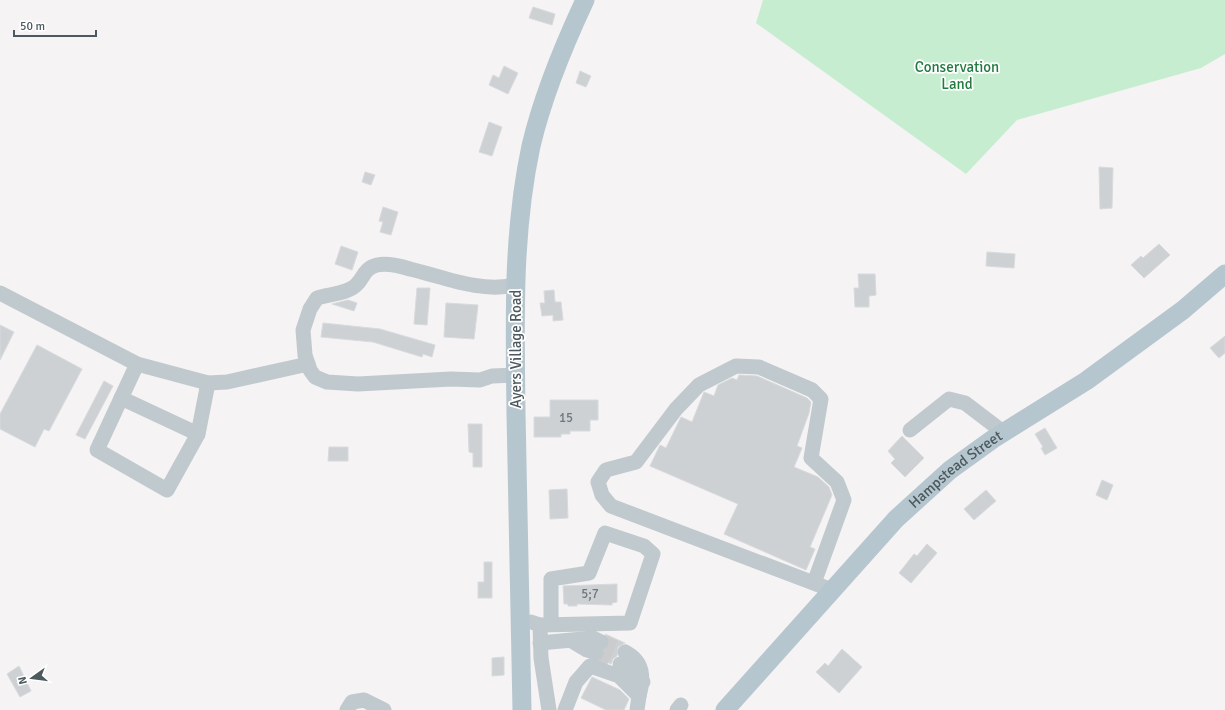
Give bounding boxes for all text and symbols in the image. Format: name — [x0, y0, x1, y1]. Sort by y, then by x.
scale bar — [14, 12, 96, 38]
text: 50 m — [20, 19, 45, 34]
park label: Conservation Land — [915, 58, 999, 93]
street label: Ayers Village Road — [507, 290, 525, 408]
house number: 15 — [559, 410, 573, 426]
street label: Hampstead Street — [905, 427, 1005, 512]
house number: 5;7 — [581, 586, 599, 602]
north arrow — [12, 658, 52, 698]
text: N — [16, 675, 30, 686]

